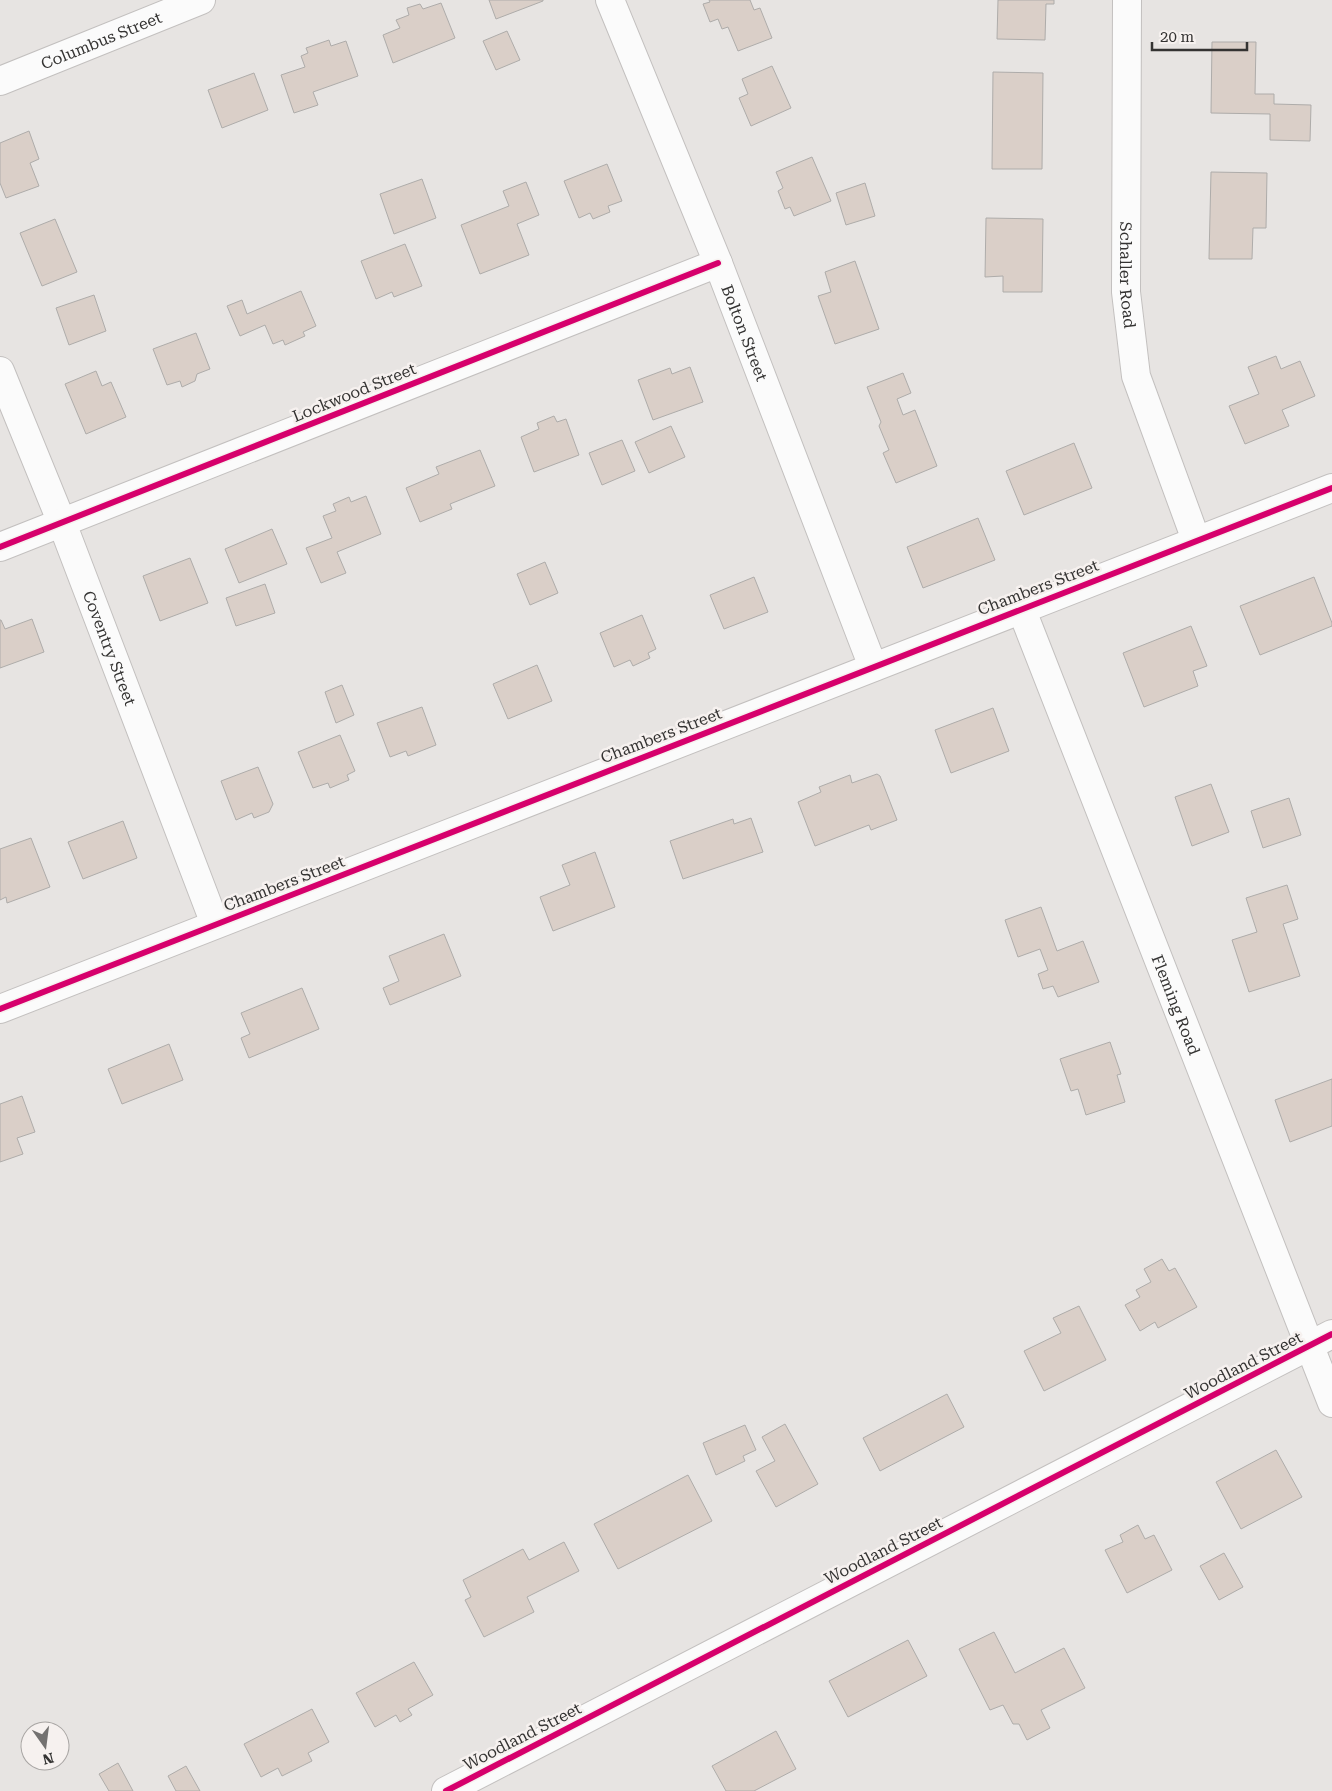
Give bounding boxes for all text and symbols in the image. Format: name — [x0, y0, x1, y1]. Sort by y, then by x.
street label: Columbus Street — [38, 8, 165, 74]
scale bar — [1152, 20, 1247, 52]
text: 20 m — [1160, 28, 1195, 46]
street label: Schaller Road — [1116, 222, 1139, 329]
street label: Bolton Street — [717, 282, 771, 384]
street label: Lockwood Street — [290, 359, 419, 426]
street label: Chambers Street — [975, 556, 1101, 619]
street label: Coventry Street — [79, 588, 140, 708]
street label: Chambers Street — [598, 704, 724, 767]
street label: Chambers Street — [221, 852, 347, 915]
street label: Fleming Road — [1148, 952, 1204, 1058]
street label: Woodland Street — [1181, 1328, 1305, 1403]
street label: Woodland Street — [821, 1513, 945, 1588]
street label: Woodland Street — [460, 1699, 584, 1774]
north arrow — [20, 1721, 70, 1771]
text: N — [41, 1750, 55, 1768]

